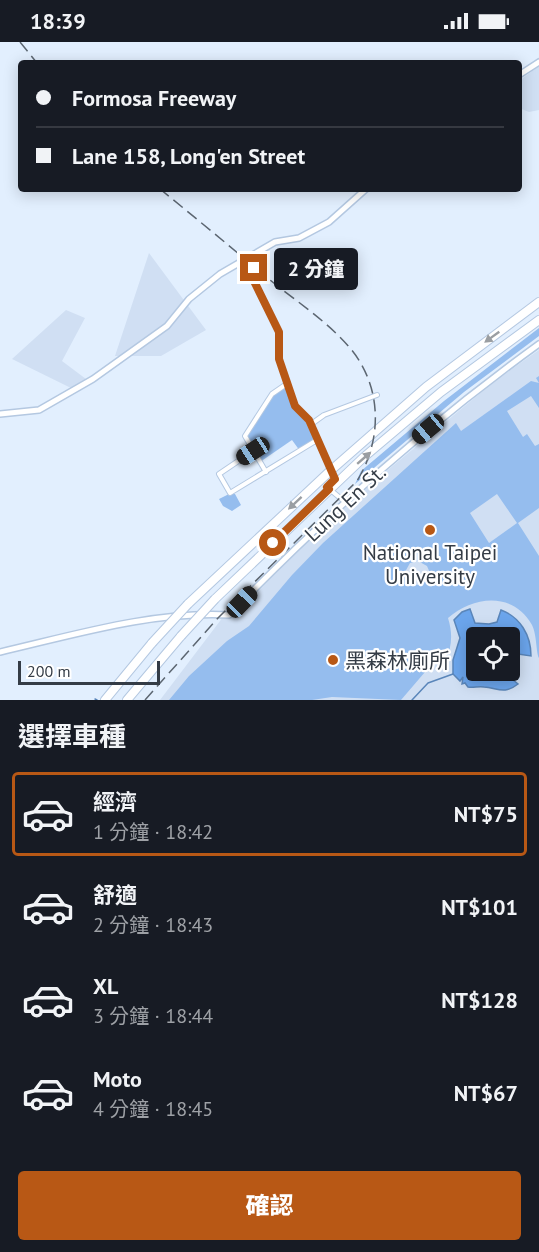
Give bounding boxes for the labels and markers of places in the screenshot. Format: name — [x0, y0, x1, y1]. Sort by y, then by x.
marker: National Taipei University — [423, 523, 437, 537]
place label: National Taipei University — [363, 539, 497, 590]
place label: 黑森林廁所 — [345, 647, 450, 674]
marker: 黑森林廁所 — [326, 653, 340, 667]

